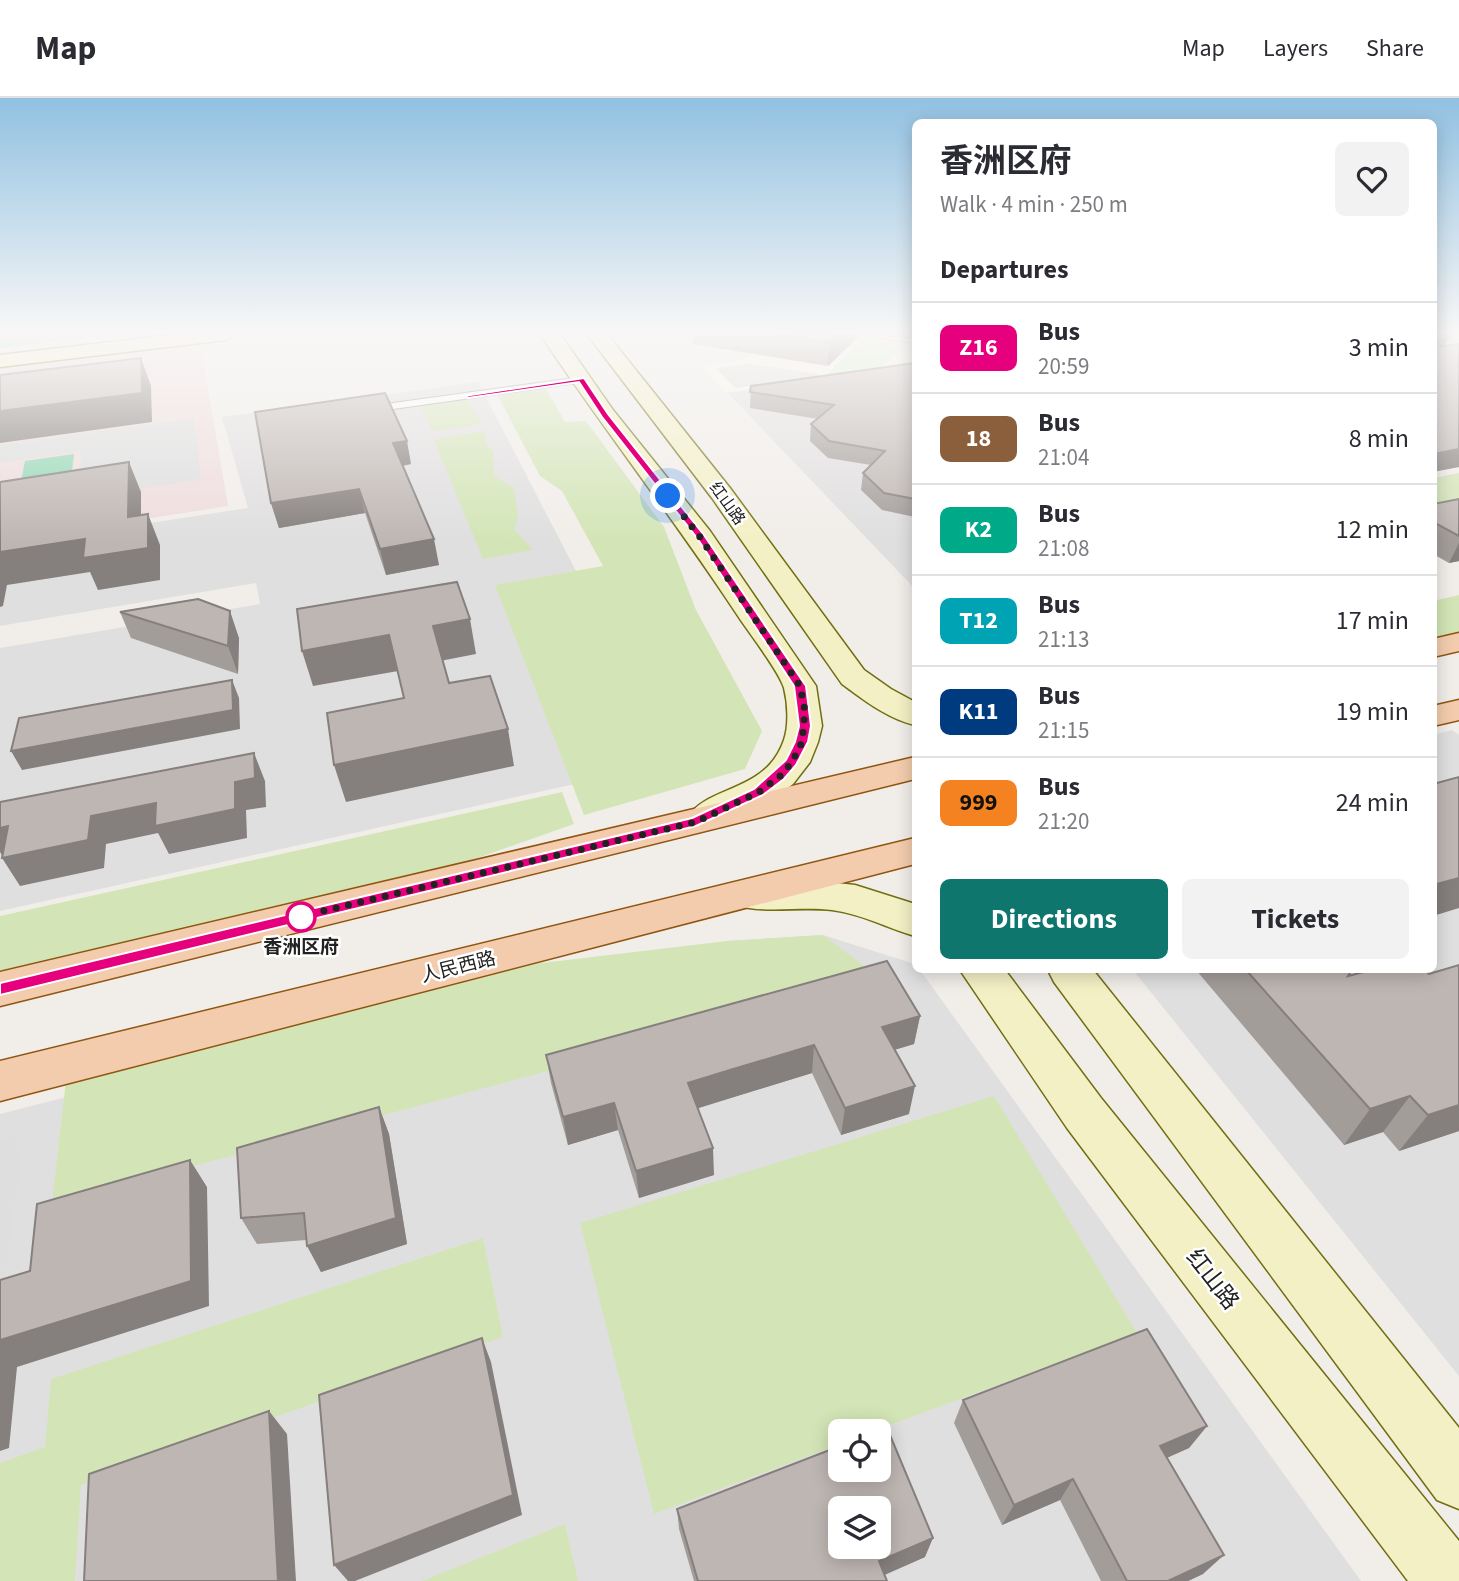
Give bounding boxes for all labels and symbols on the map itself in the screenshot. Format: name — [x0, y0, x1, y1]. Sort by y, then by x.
your location — [650, 478, 685, 513]
street label: 红山路 — [704, 478, 750, 529]
marker: 香洲区府 — [286, 902, 316, 932]
place label: 香洲区府 — [263, 934, 339, 961]
street label: 人民西路 — [418, 945, 499, 990]
street label: 红山路 — [1178, 1242, 1247, 1317]

